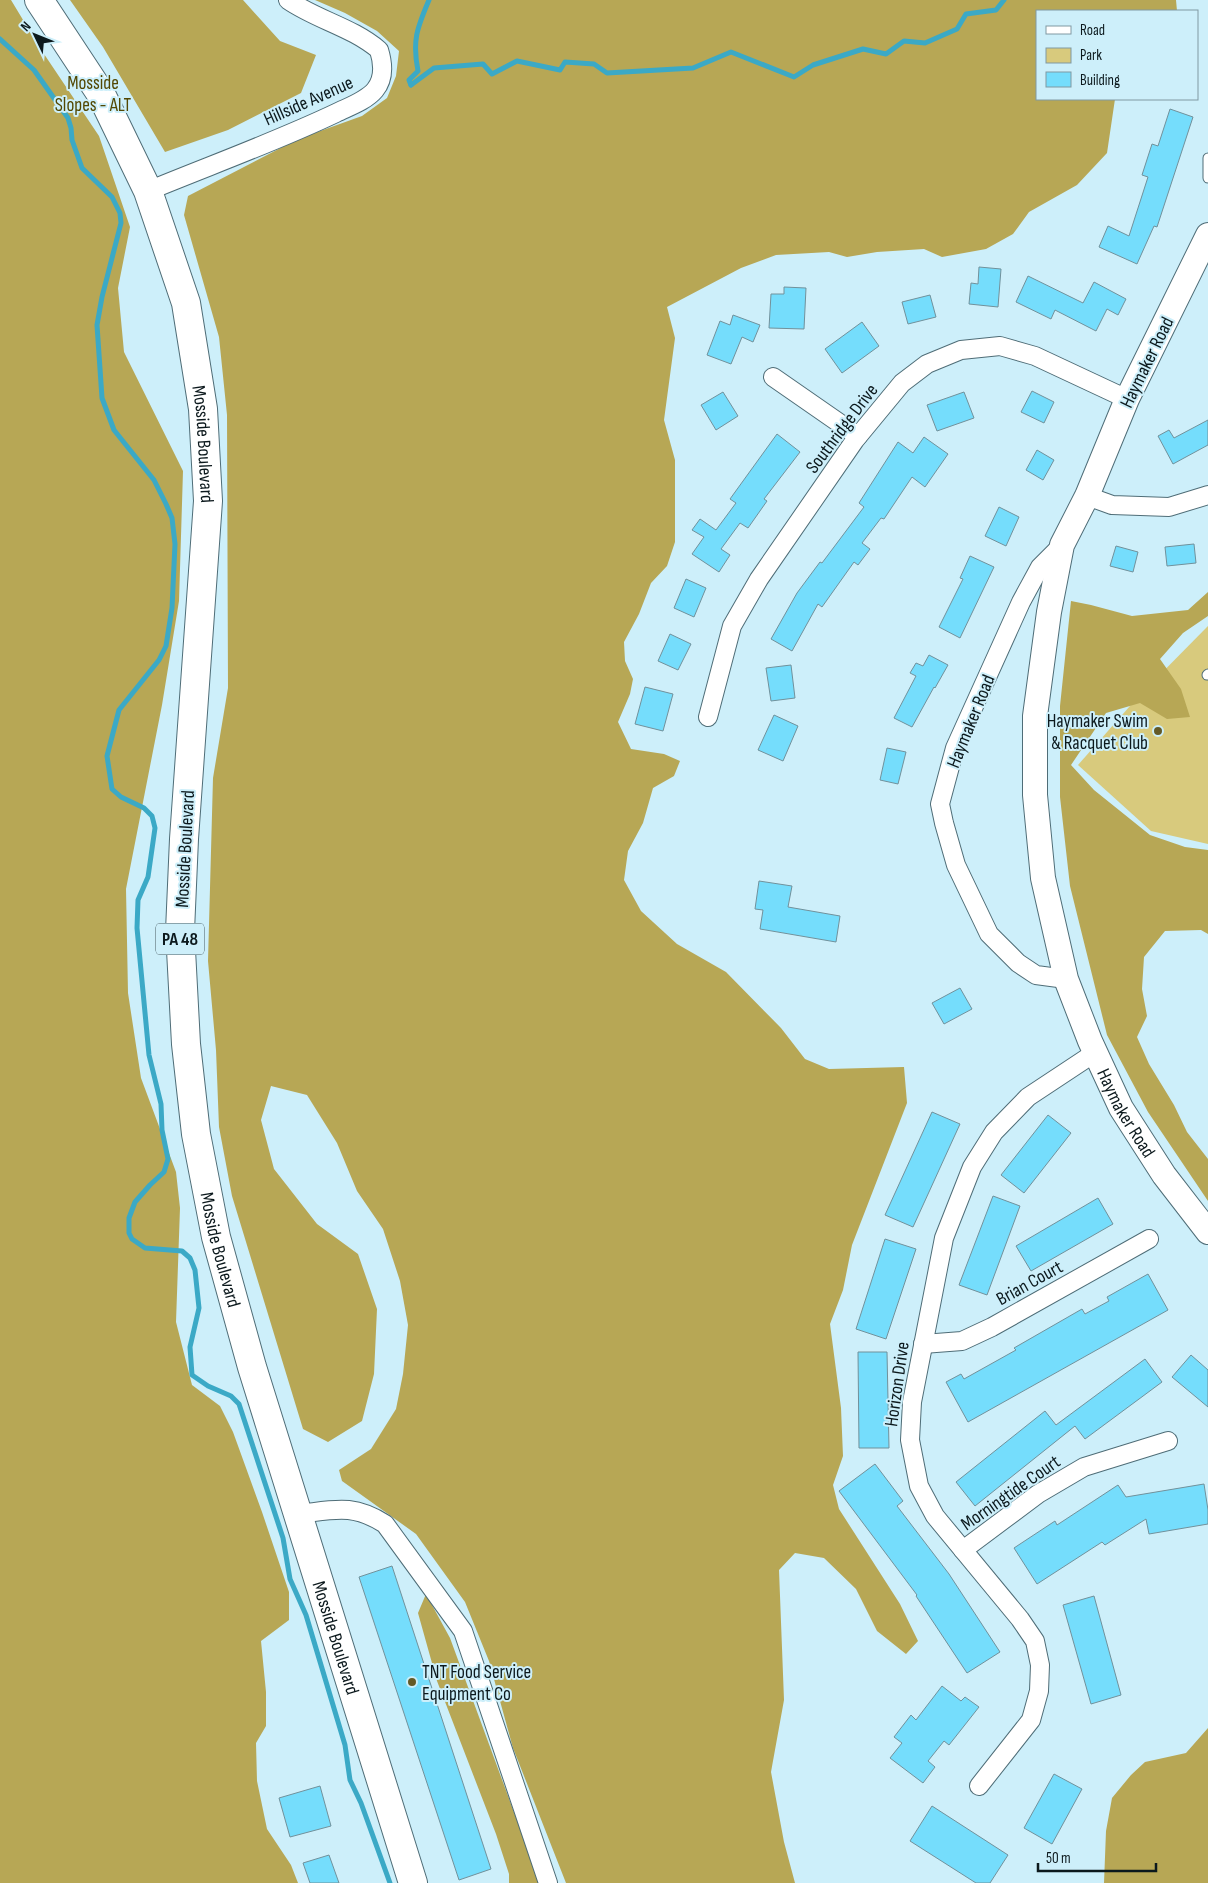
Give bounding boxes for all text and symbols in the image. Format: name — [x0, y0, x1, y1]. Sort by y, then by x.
north arrow — [10, 10, 60, 60]
legend — [1036, 10, 1198, 100]
text: N — [17, 18, 35, 35]
text: Road — [1080, 21, 1105, 40]
text: Park — [1080, 46, 1102, 65]
street label: Hillside Avenue — [260, 71, 357, 131]
text: Building — [1080, 71, 1120, 90]
park label: Mosside Slopes - ALT — [55, 72, 132, 117]
street label: Haymaker Road — [1115, 313, 1179, 412]
street label: Southridge Drive — [801, 380, 883, 478]
street label: Mosside Boulevard — [186, 384, 218, 503]
street label: Haymaker Road — [942, 672, 1000, 771]
place label: Haymaker Swim & Racquet Club — [1047, 710, 1148, 755]
marker: Haymaker Swim & Racquet Club — [1152, 725, 1164, 737]
street label: Mosside Boulevard — [171, 790, 200, 908]
road number: PA 48 — [156, 924, 204, 954]
street label: Haymaker Road — [1091, 1065, 1160, 1162]
street label: Mosside Boulevard — [195, 1190, 245, 1310]
street label: Brian Court — [993, 1256, 1067, 1311]
street label: Horizon Drive — [880, 1340, 915, 1428]
street label: Morningtide Court — [957, 1450, 1065, 1536]
street label: Mosside Boulevard — [306, 1578, 363, 1698]
place label: TNT Food Service Equipment Co — [422, 1661, 531, 1706]
marker: TNT Food Service Equipment Co — [406, 1676, 418, 1688]
scale bar — [1038, 1840, 1156, 1872]
text: 50 m — [1046, 1849, 1071, 1868]

